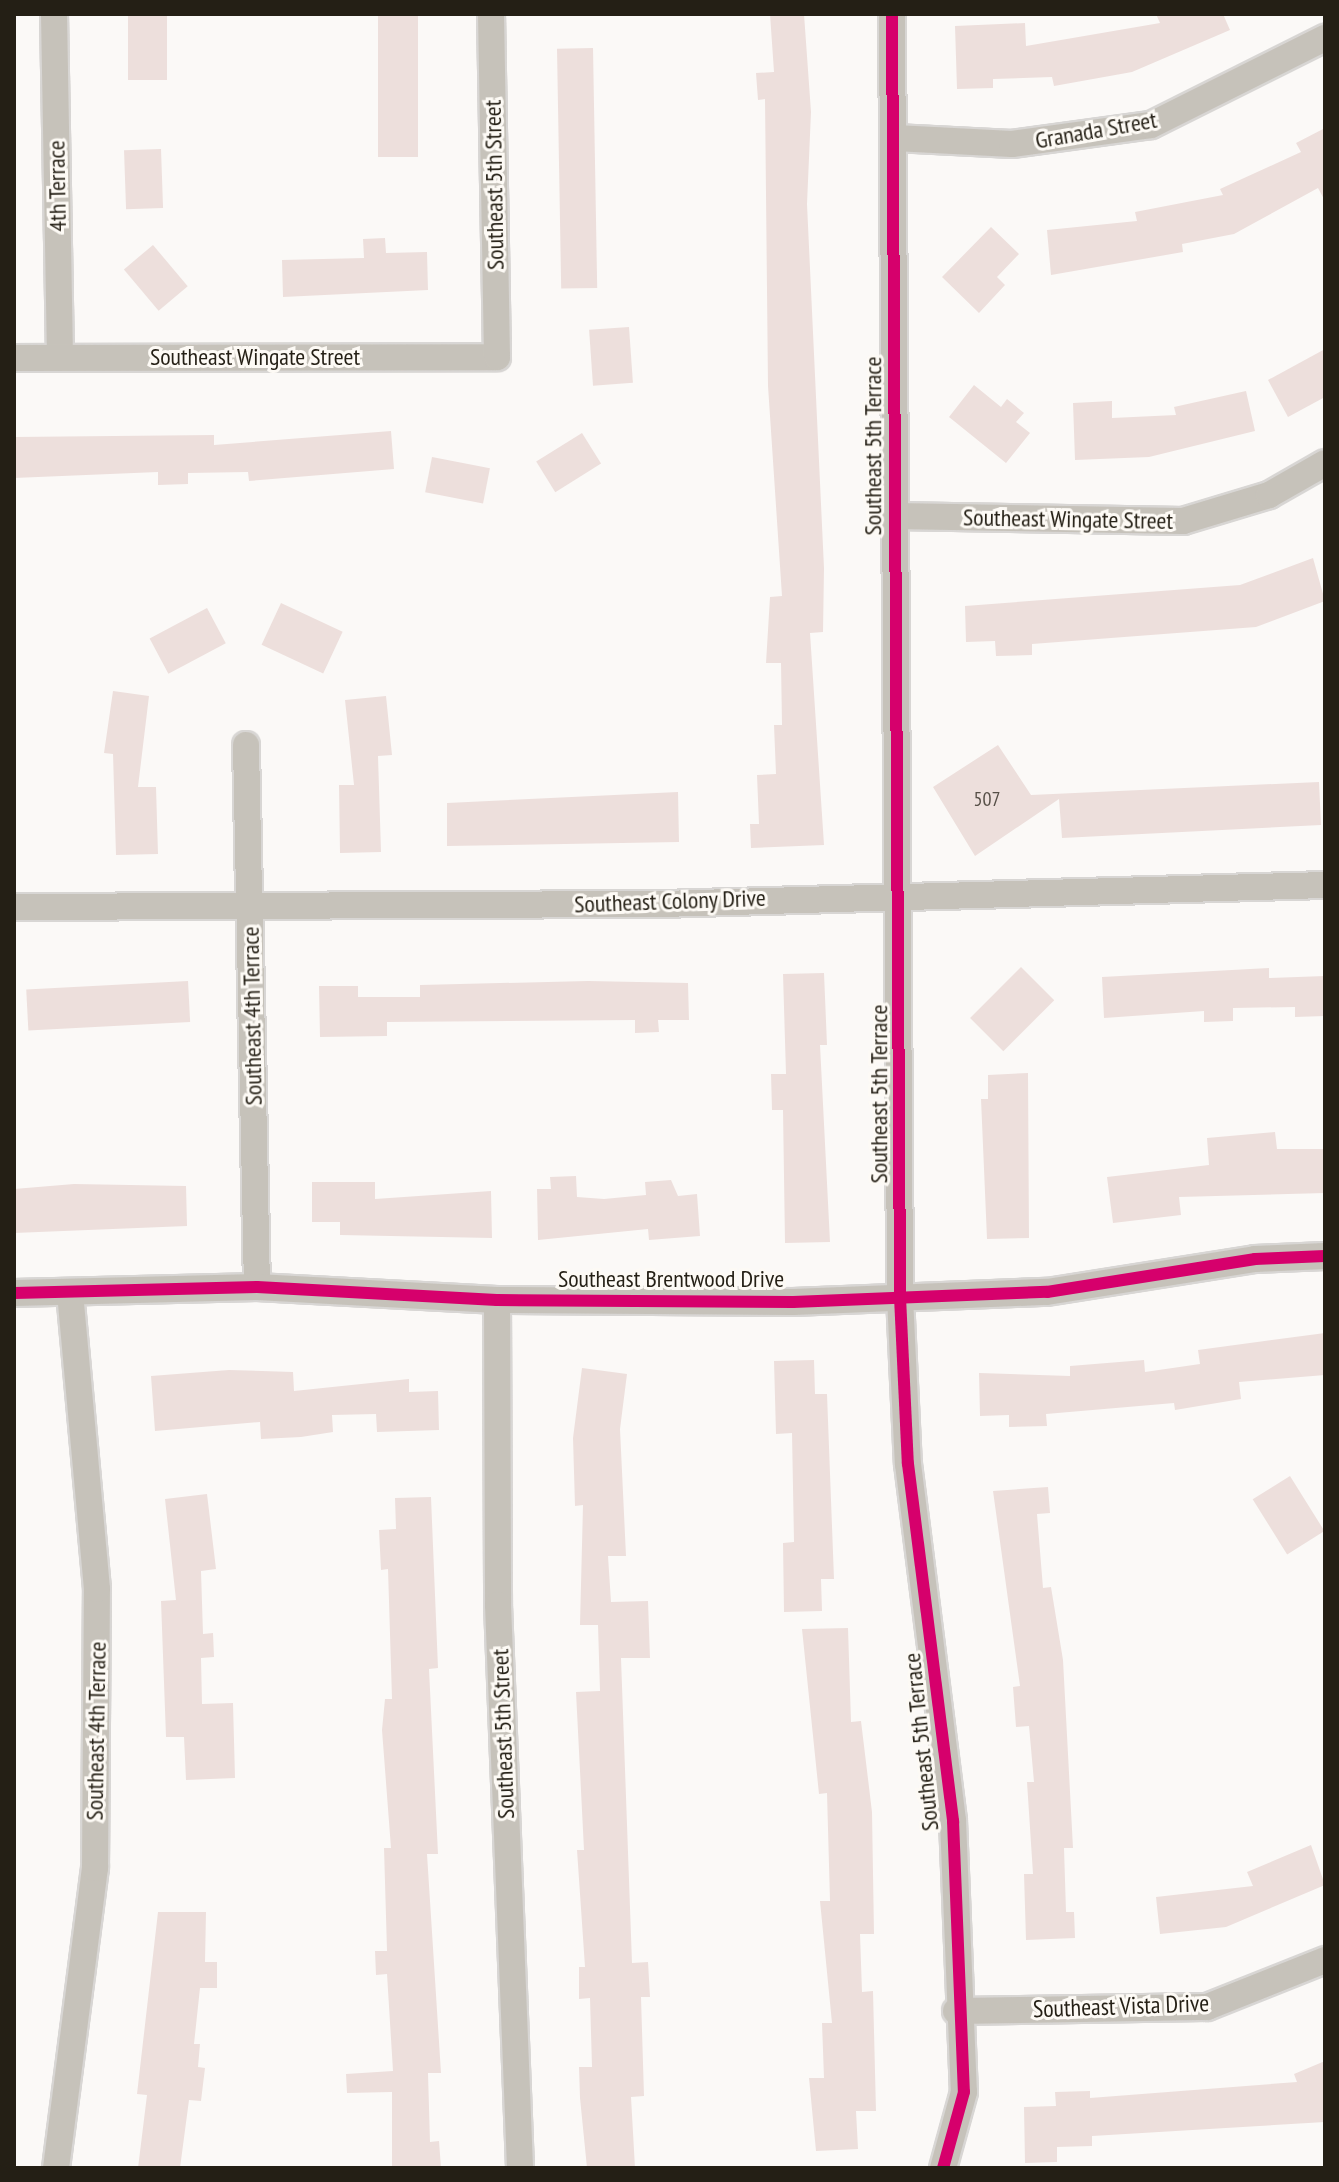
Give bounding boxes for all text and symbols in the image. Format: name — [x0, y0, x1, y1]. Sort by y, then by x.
street label: Southeast 5th Street — [478, 100, 510, 270]
street label: Granada Street — [1033, 105, 1159, 155]
street label: 4th Terrace — [42, 140, 72, 232]
street label: Southeast Wingate Street — [150, 343, 360, 371]
street label: Southeast 5th Terrace — [859, 356, 887, 536]
street label: Southeast Wingate Street — [963, 503, 1173, 535]
house number: 507 — [974, 787, 1000, 811]
street label: Southeast Colony Drive — [573, 883, 767, 919]
street label: Southeast 4th Terrace — [236, 926, 268, 1106]
street label: Southeast 5th Terrace — [865, 1004, 893, 1184]
street label: Southeast Brentwood Drive — [558, 1265, 784, 1293]
street label: Southeast 4th Terrace — [80, 1641, 112, 1821]
street label: Southeast 5th Street — [486, 1648, 520, 1820]
street label: Southeast 5th Terrace — [897, 1651, 945, 1833]
street label: Southeast Vista Drive — [1032, 1989, 1210, 2023]

